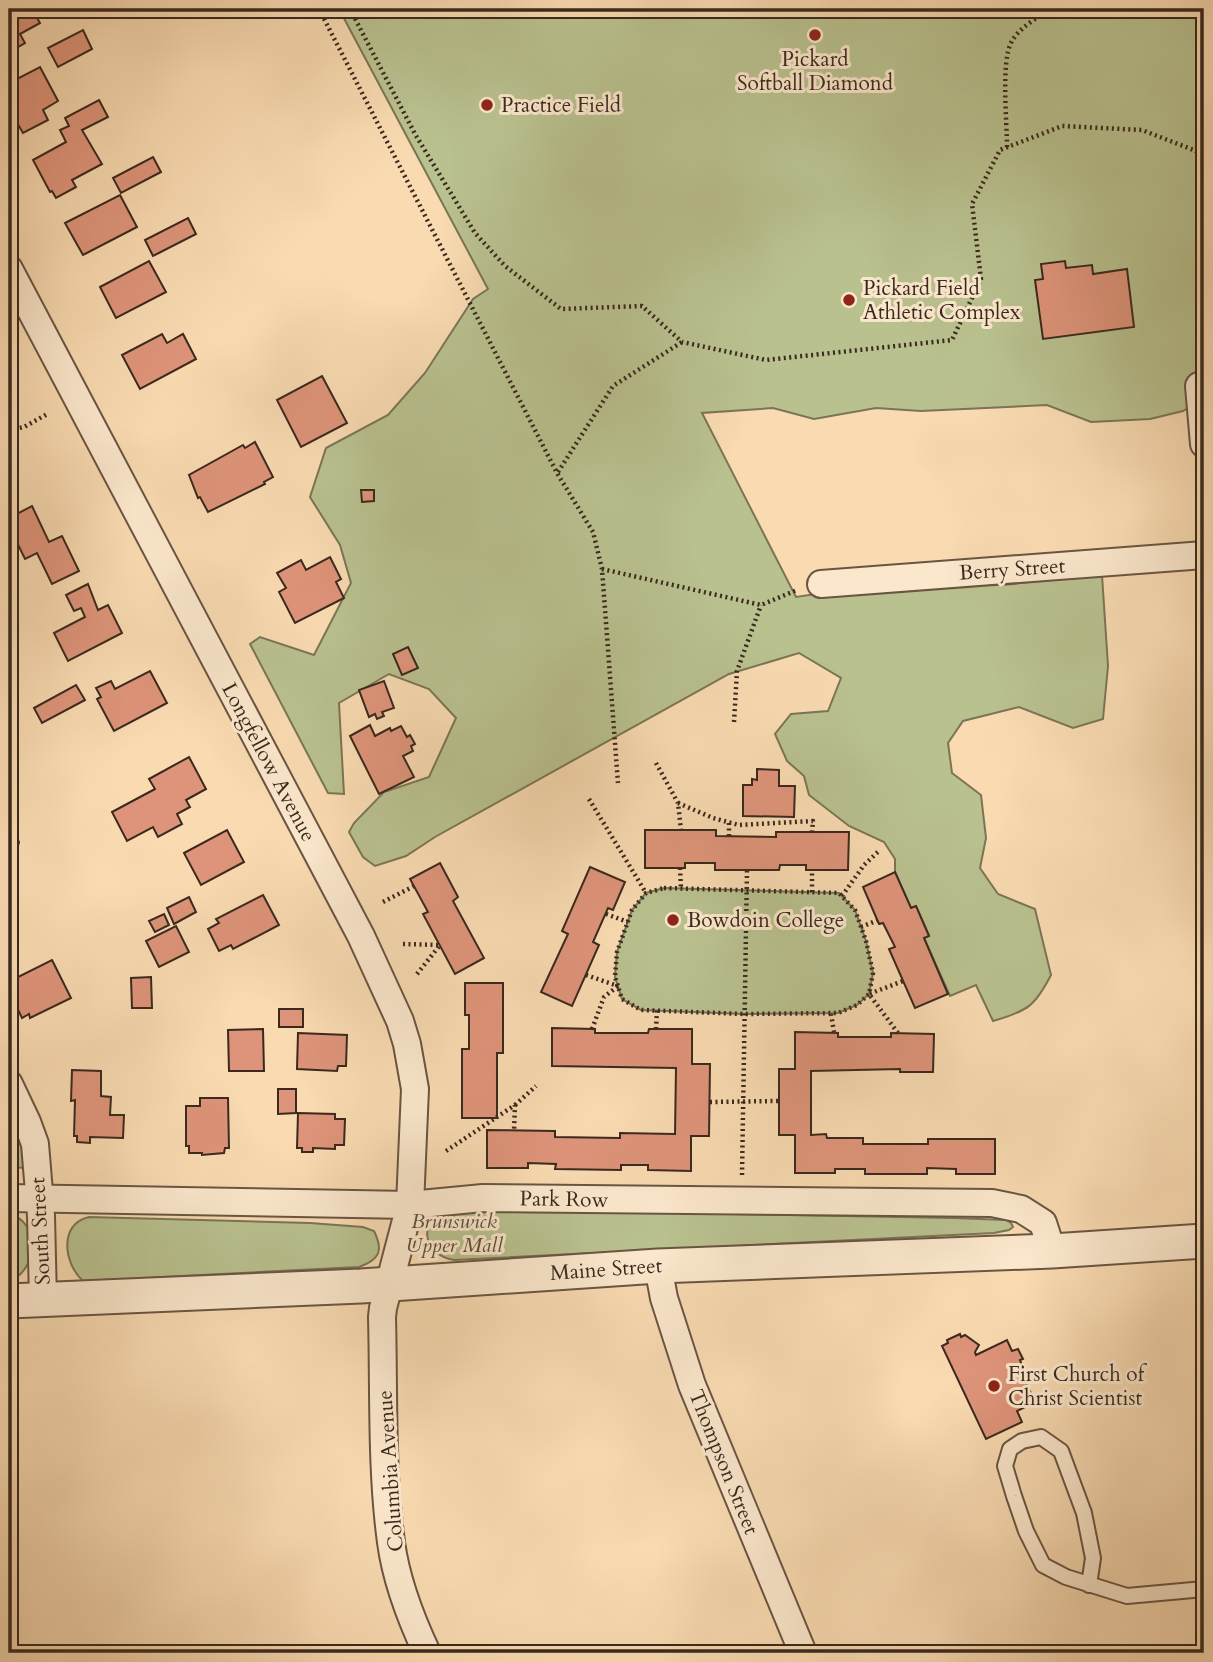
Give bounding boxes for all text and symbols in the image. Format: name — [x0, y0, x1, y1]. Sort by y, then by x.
marker: Pickard Softball Diamond — [807, 27, 823, 43]
place label: Pickard Softball Diamond — [737, 45, 893, 98]
place label: Practice Field — [501, 91, 621, 120]
marker: Practice Field — [479, 97, 495, 113]
place label: Pickard Field Athletic Complex — [863, 274, 1021, 327]
marker: Pickard Field Athletic Complex — [841, 292, 857, 308]
street label: Berry Street — [958, 551, 1066, 588]
street label: Longfellow Avenue — [214, 678, 323, 847]
place label: Bowdoin College — [687, 906, 844, 935]
marker: Bowdoin College — [665, 912, 681, 928]
street label: South Street — [23, 1176, 58, 1286]
street label: Park Row — [519, 1184, 609, 1215]
park label: Brunswick Upper Mall — [405, 1207, 504, 1260]
street label: Maine Street — [549, 1251, 663, 1288]
place label: First Church of Christ Scientist — [1008, 1360, 1148, 1413]
marker: First Church of Christ Scientist — [986, 1378, 1002, 1394]
street label: Thompson Street — [681, 1386, 766, 1539]
street label: Columbia Avenue — [370, 1389, 411, 1553]

